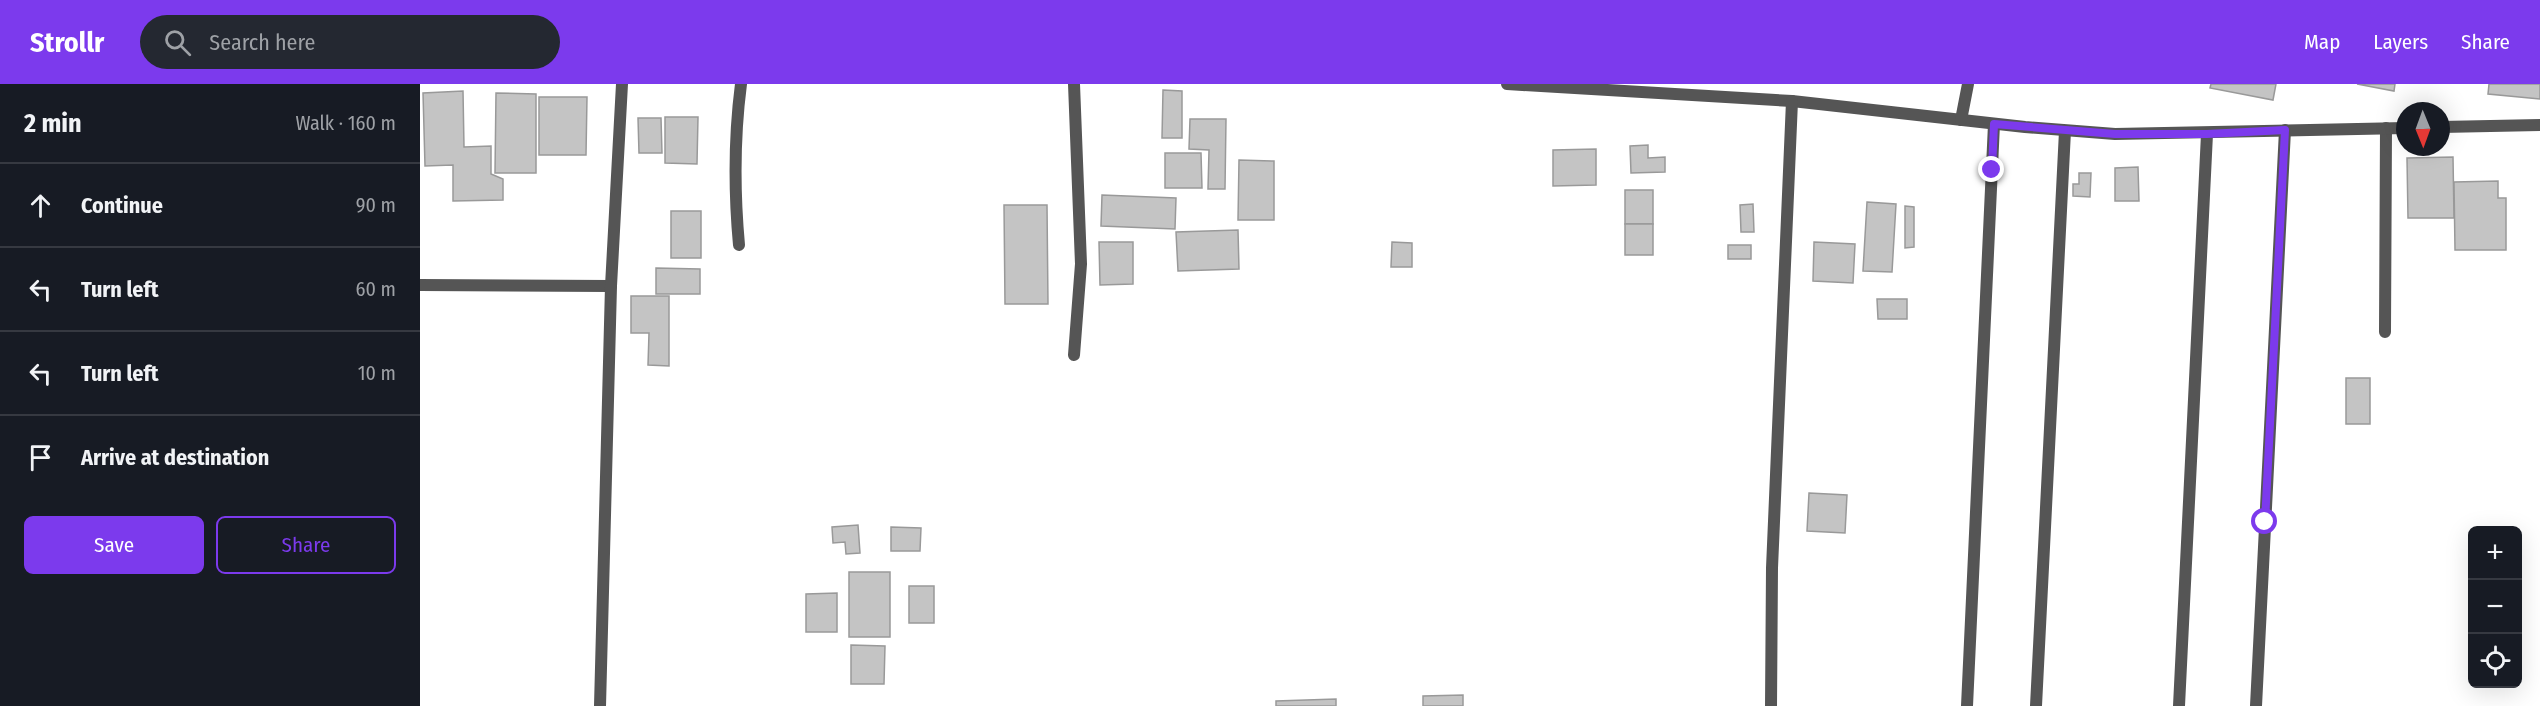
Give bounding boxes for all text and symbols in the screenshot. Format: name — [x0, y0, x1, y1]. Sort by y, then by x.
search box — [140, 15, 560, 69]
text: Strollr — [30, 26, 104, 59]
icon: search — [161, 26, 194, 59]
text: Search here — [209, 29, 315, 56]
text: Map — [2304, 29, 2340, 55]
text: Layers — [2373, 29, 2428, 55]
text: Share — [2461, 29, 2510, 55]
north arrow — [2396, 102, 2450, 156]
text: 2 min — [24, 108, 82, 139]
text: Walk · 160 m — [296, 111, 396, 135]
route end — [1978, 156, 2004, 182]
icon: ahead — [24, 189, 57, 222]
text: Continue — [81, 192, 163, 219]
text: 90 m — [356, 193, 396, 217]
icon: left — [24, 273, 57, 306]
text: Turn left — [81, 276, 159, 303]
text: 60 m — [356, 277, 396, 301]
icon: left — [24, 357, 57, 390]
text: Turn left — [81, 360, 159, 387]
text: 10 m — [358, 361, 396, 385]
icon: arrive — [24, 441, 57, 474]
text: Arrive at destination — [81, 444, 269, 471]
route start — [2251, 508, 2277, 534]
button: Save — [24, 516, 204, 574]
button: Share — [216, 516, 396, 574]
map controls — [2468, 526, 2522, 688]
button: + — [2468, 526, 2522, 580]
button: − — [2468, 580, 2522, 634]
button: locate — [2468, 634, 2522, 688]

